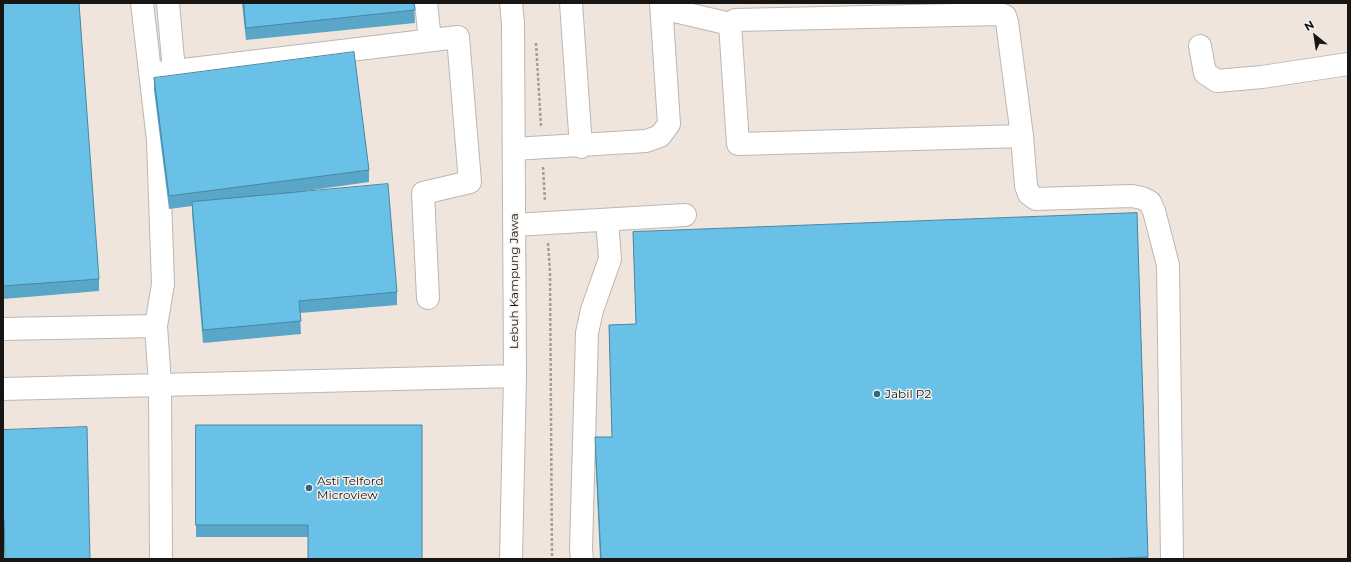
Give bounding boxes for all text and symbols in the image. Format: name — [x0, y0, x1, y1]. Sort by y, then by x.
north arrow — [1295, 16, 1335, 56]
text: N — [1302, 17, 1316, 34]
street label: Lebuh Kampung Jawa — [507, 213, 521, 349]
place label: Jabil P2 — [885, 387, 931, 401]
marker: Jabil P2 — [872, 389, 882, 399]
place label: Asti Telford Microview — [317, 474, 384, 502]
marker: Asti Telford Microview — [304, 483, 314, 493]

